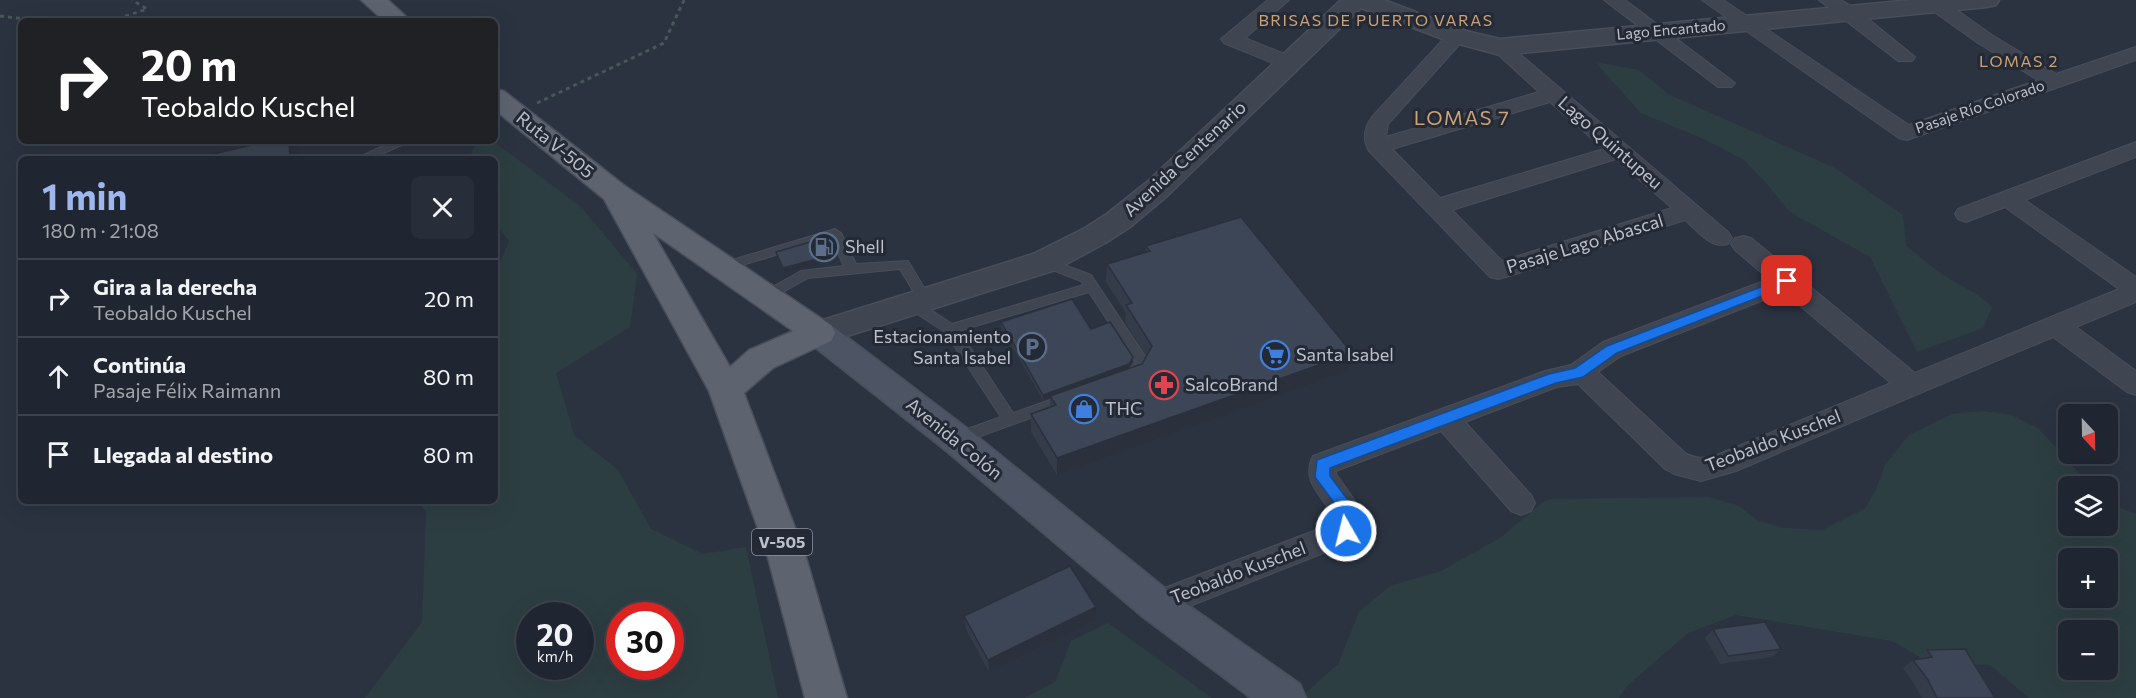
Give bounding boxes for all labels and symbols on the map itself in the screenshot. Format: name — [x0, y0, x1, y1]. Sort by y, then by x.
district label: BRISAS DE PUERTO VARAS — [1258, 10, 1494, 29]
street label: Lago Encantado — [1616, 15, 1726, 43]
district label: LOMAS 2 — [1979, 51, 2059, 70]
street label: Pasaje Río Colorado — [1913, 75, 2047, 137]
street label: Lago Quintupeu — [1554, 91, 1667, 193]
street label: Avenida Centenario — [1118, 96, 1250, 221]
district label: LOMAS 7 — [1414, 105, 1510, 129]
street label: Ruta V-505 — [512, 106, 599, 182]
street label: Pasaje Lago Abascal — [1504, 209, 1666, 277]
fuel station icon: Shell — [808, 231, 840, 263]
place label: Shell — [845, 235, 885, 257]
pin — [1761, 255, 1812, 306]
place label: Estacionamiento Santa Isabel — [873, 325, 1011, 368]
parking icon: Estacionamiento Santa Isabel — [1016, 331, 1048, 363]
supermarket icon: Santa Isabel — [1259, 339, 1291, 371]
place label: Santa Isabel — [1296, 343, 1394, 365]
pharmacy icon: SalcoBrand — [1148, 369, 1180, 401]
place label: SalcoBrand — [1185, 373, 1278, 395]
street label: Avenida Colón — [902, 393, 1007, 484]
shop icon: THC — [1068, 393, 1100, 425]
place label: THC — [1105, 397, 1142, 419]
street label: Teobaldo Kuschel — [1702, 404, 1843, 476]
north arrow — [2058, 404, 2118, 464]
position arrow — [1314, 499, 1378, 563]
road number: V-505 — [752, 529, 812, 555]
street label: Teobaldo Kuschel — [1167, 536, 1308, 608]
speed limit sign: 30 — [606, 602, 684, 680]

